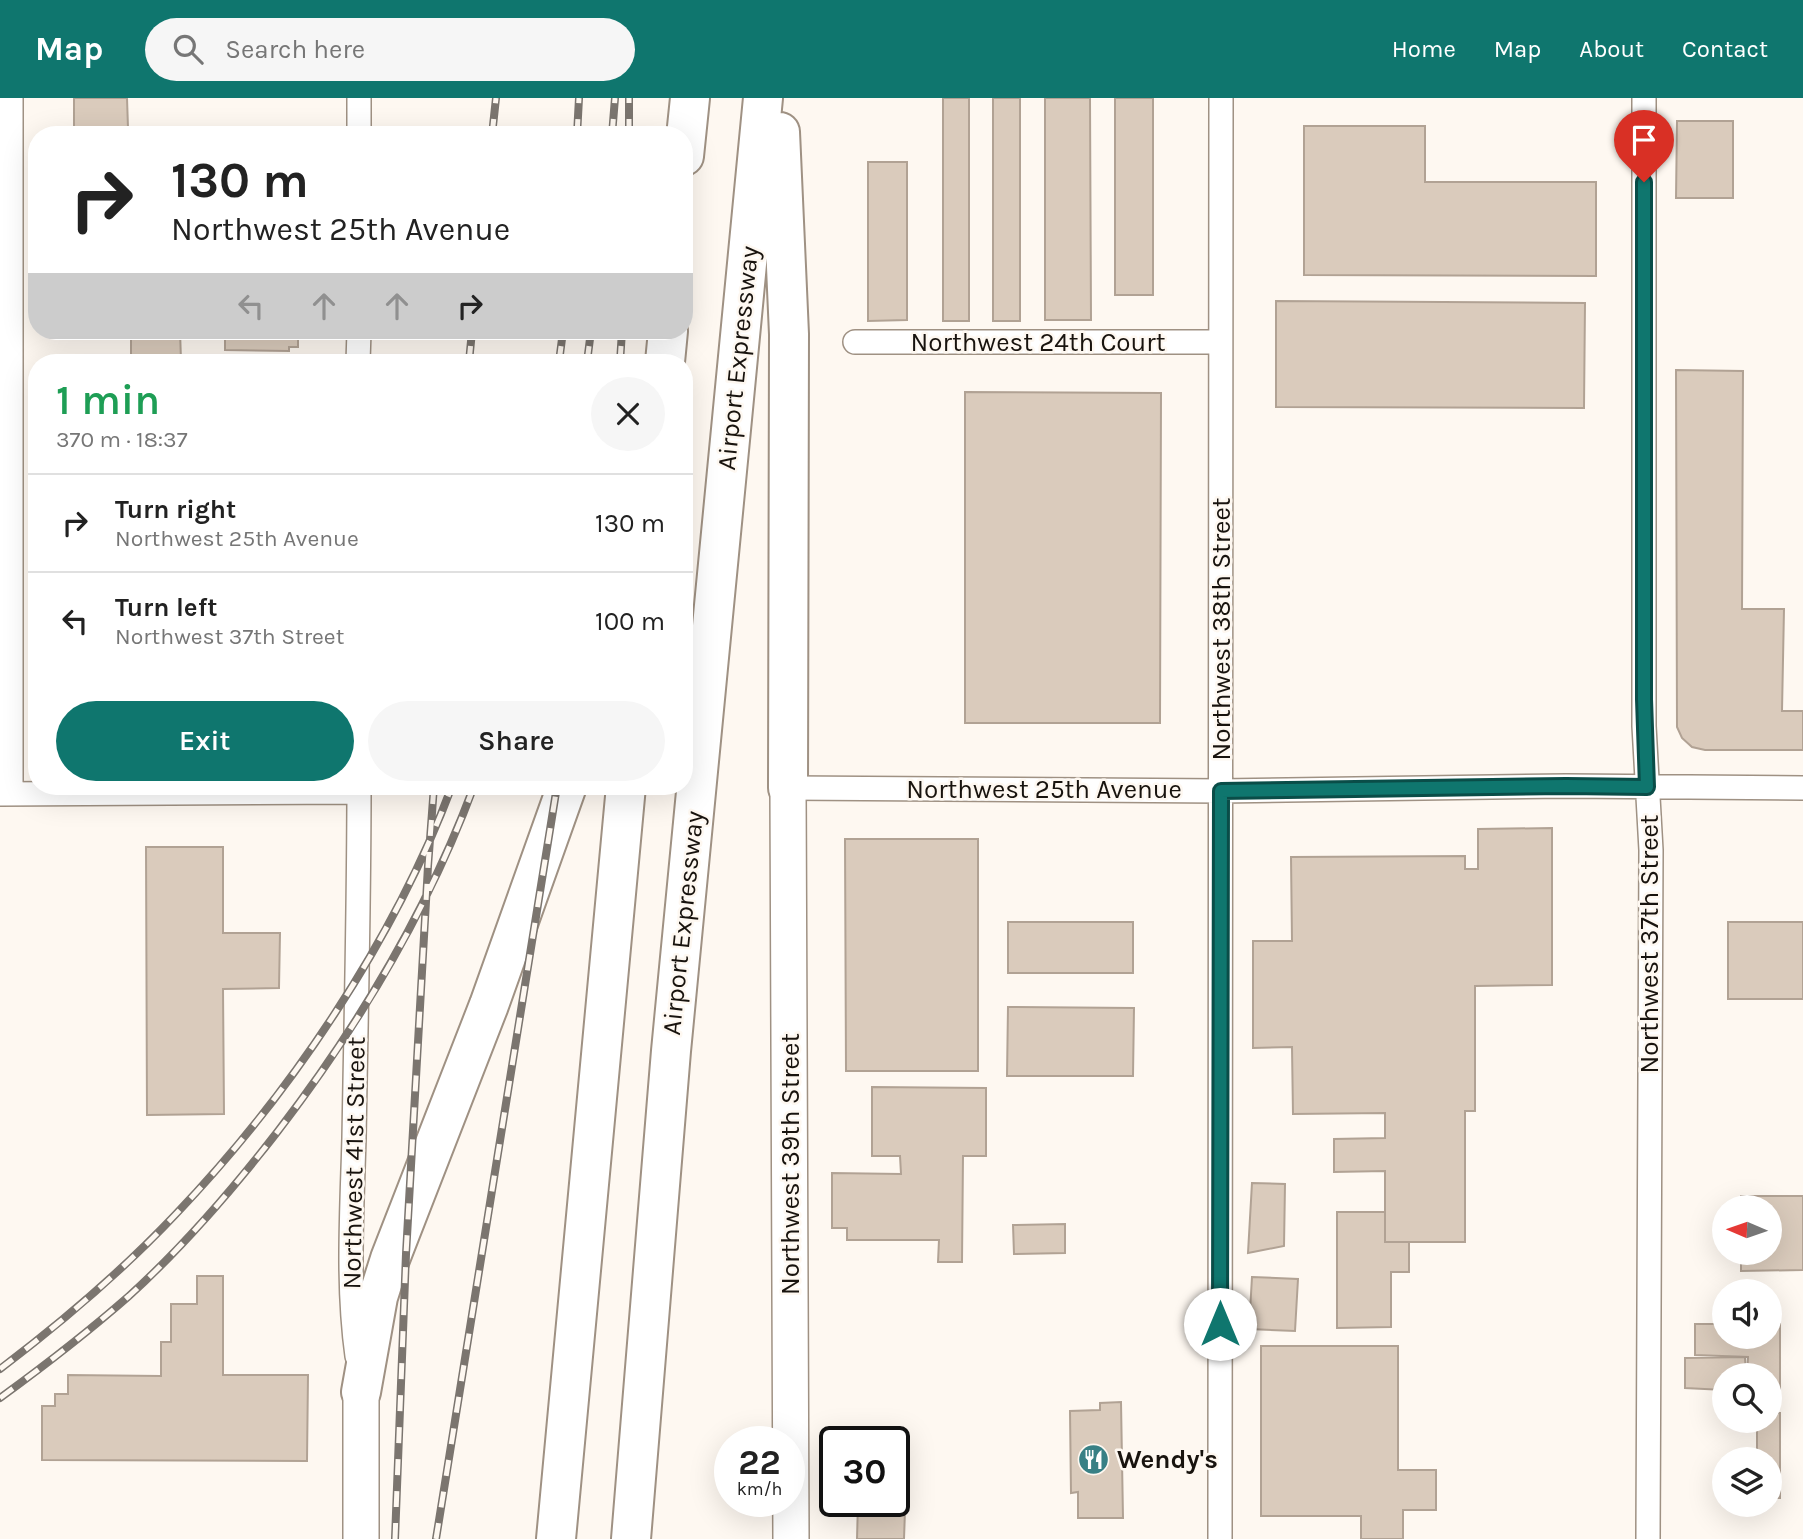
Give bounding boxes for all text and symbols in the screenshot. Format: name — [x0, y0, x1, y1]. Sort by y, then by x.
search box — [145, 18, 635, 81]
text: Map — [35, 30, 103, 68]
icon: search — [169, 30, 207, 68]
text: Search here — [225, 34, 365, 65]
text: Home — [1392, 35, 1456, 63]
text: Map — [1494, 35, 1541, 63]
text: About — [1579, 35, 1644, 63]
text: Contact — [1682, 35, 1768, 63]
pin — [1614, 110, 1674, 182]
icon: arrive — [1625, 121, 1663, 159]
text: 130 m — [171, 152, 309, 209]
icon: right — [56, 154, 147, 245]
text: Northwest 25th Avenue — [171, 211, 510, 248]
street label: Airport Expressway — [711, 244, 765, 472]
icon: left — [232, 287, 270, 325]
icon: ahead — [305, 287, 343, 325]
icon: ahead — [378, 287, 416, 325]
icon: right — [451, 287, 489, 325]
street label: Northwest 24th Court — [911, 327, 1166, 358]
text: 1 min — [56, 375, 160, 425]
button: close — [591, 377, 665, 451]
text: 370 m · 18:37 — [56, 426, 187, 453]
text: Turn right — [115, 494, 236, 525]
street label: Northwest 38th Street — [1206, 497, 1237, 761]
icon: right — [56, 504, 94, 542]
text: 130 m — [595, 508, 665, 539]
text: Northwest 25th Avenue — [115, 525, 359, 552]
text: Turn left — [115, 592, 217, 623]
icon: left — [56, 602, 94, 640]
text: 100 m — [595, 606, 665, 637]
text: Northwest 37th Street — [115, 623, 344, 650]
button: Exit — [56, 701, 354, 781]
button: Share — [368, 701, 665, 781]
street label: Northwest 25th Avenue — [906, 774, 1182, 805]
street label: Airport Expressway — [656, 809, 710, 1037]
street label: Northwest 37th Street — [1634, 814, 1665, 1074]
street label: Northwest 39th Street — [775, 1033, 806, 1295]
street label: Northwest 41st Street — [336, 1036, 372, 1290]
north arrow — [1712, 1195, 1782, 1265]
map controls — [1712, 1195, 1782, 1517]
button: sound — [1712, 1279, 1782, 1349]
position arrow — [1183, 1287, 1257, 1361]
button: search — [1712, 1363, 1782, 1433]
speed limit sign: 30 — [819, 1426, 910, 1517]
text: 22 — [738, 1442, 781, 1483]
restaurant icon: Wendy's — [1077, 1442, 1111, 1476]
place label: Wendy's — [1117, 1444, 1218, 1475]
button: layers — [1712, 1447, 1782, 1517]
text: km/h — [737, 1478, 782, 1500]

